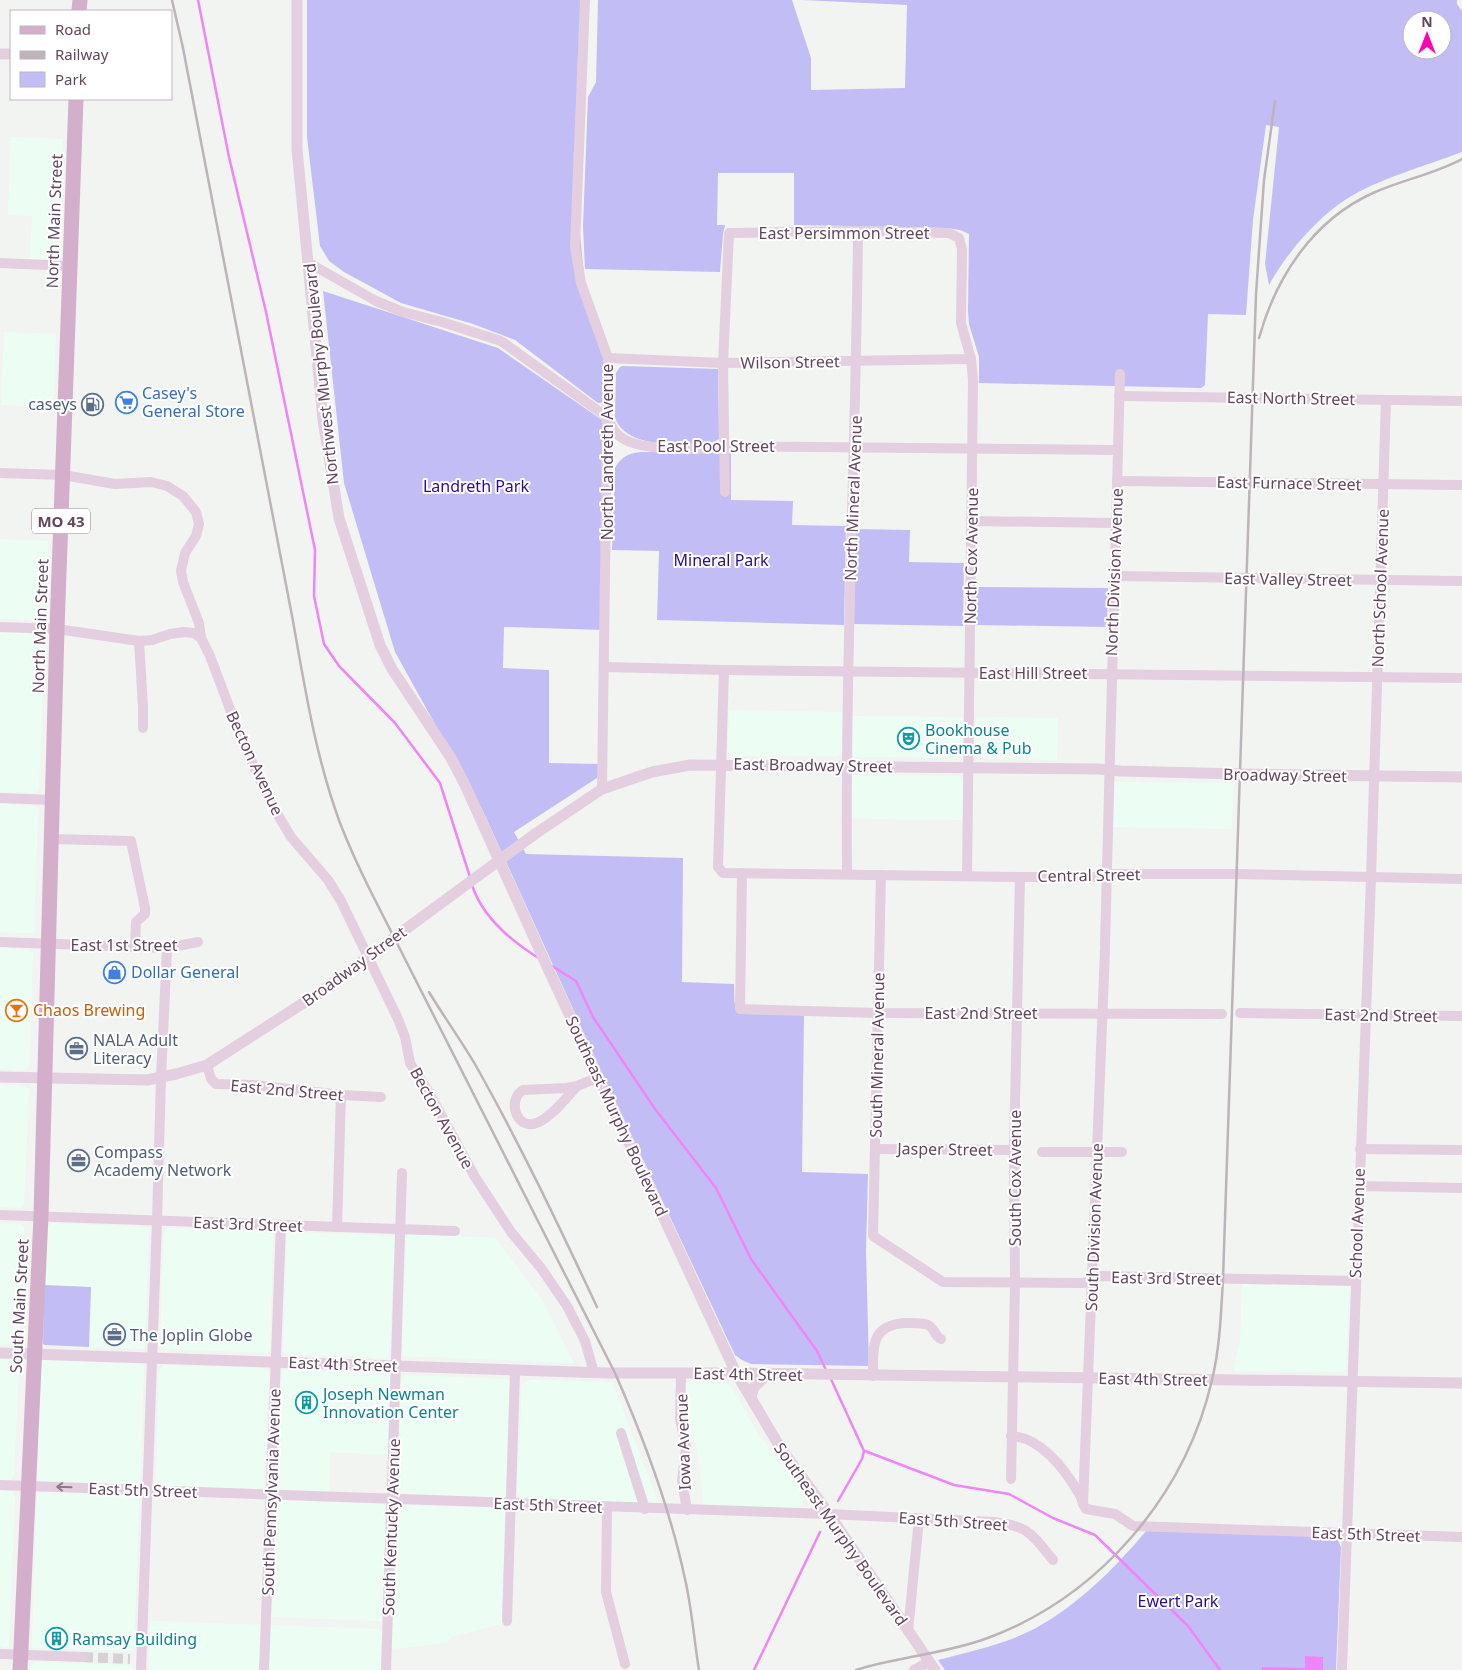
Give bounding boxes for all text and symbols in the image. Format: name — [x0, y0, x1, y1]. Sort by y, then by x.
legend — [10, 10, 172, 100]
north arrow — [1402, 10, 1452, 60]
text: N — [1421, 12, 1433, 31]
text: Road — [55, 19, 91, 39]
text: Railway — [55, 44, 109, 64]
text: Park — [55, 69, 87, 89]
street label: North Main Street — [41, 153, 67, 289]
street label: East Persimmon Street — [759, 222, 930, 244]
street label: Northwest Murphy Boulevard — [298, 262, 344, 486]
street label: Wilson Street — [740, 350, 840, 374]
street label: North Landreth Avenue — [596, 364, 618, 540]
place label: Casey's General Store — [142, 382, 245, 422]
street label: East North Street — [1227, 386, 1356, 410]
supermarket icon: Casey's General Store — [114, 390, 138, 414]
fuel station icon: caseys — [81, 392, 105, 416]
place label: caseys — [28, 393, 77, 415]
street label: North Mineral Avenue — [839, 415, 867, 581]
street label: East Pool Street — [657, 435, 775, 457]
street label: East Furnace Street — [1216, 471, 1362, 495]
park label: Landreth Park — [423, 475, 529, 497]
street label: North Cox Avenue — [959, 488, 983, 624]
street label: North Division Avenue — [1100, 488, 1128, 656]
road number: MO 43 — [32, 508, 90, 534]
street label: North School Avenue — [1366, 508, 1394, 668]
park label: Mineral Park — [674, 549, 769, 571]
street label: North Main Street — [27, 558, 53, 694]
street label: East Valley Street — [1224, 567, 1352, 591]
street label: East Hill Street — [979, 662, 1087, 684]
street label: Becton Avenue — [221, 707, 289, 819]
place label: Bookhouse Cinema & Pub — [925, 719, 1032, 759]
theatre icon: Bookhouse Cinema & Pub — [897, 727, 921, 751]
street label: East Broadway Street — [733, 753, 893, 777]
street label: Broadway Street — [1223, 763, 1347, 787]
street label: Central Street — [1037, 863, 1141, 887]
street label: Broadway Street — [297, 921, 411, 1011]
street label: East 1st Street — [71, 934, 178, 956]
shop icon: Dollar General — [103, 960, 127, 984]
place label: Dollar General — [131, 961, 239, 983]
street label: South Mineral Avenue — [865, 972, 889, 1138]
bar icon: Chaos Brewing — [5, 998, 29, 1022]
place label: Chaos Brewing — [33, 999, 145, 1021]
street label: East 2nd Street — [924, 1002, 1038, 1024]
street label: East 2nd Street — [1324, 1003, 1438, 1027]
street label: Southeast Murphy Boulevard — [561, 1012, 673, 1220]
place label: NALA Adult Literacy — [93, 1029, 178, 1069]
office icon: NALA Adult Literacy — [65, 1037, 89, 1061]
street label: Becton Avenue — [405, 1063, 479, 1173]
street label: East 2nd Street — [230, 1074, 345, 1106]
street label: South Cox Avenue — [1004, 1110, 1026, 1246]
street label: Jasper Street — [895, 1137, 993, 1161]
place label: Compass Academy Network — [94, 1141, 232, 1181]
street label: South Division Avenue — [1080, 1143, 1108, 1311]
office icon: Compass Academy Network — [66, 1149, 90, 1173]
street label: School Avenue — [1344, 1168, 1370, 1278]
street label: East 3rd Street — [193, 1211, 303, 1237]
street label: South Main Street — [4, 1238, 34, 1374]
street label: East 3rd Street — [1111, 1266, 1221, 1290]
office icon: The Joplin Globe — [102, 1323, 126, 1347]
place label: The Joplin Globe — [130, 1324, 252, 1346]
street label: East 4th Street — [288, 1351, 398, 1377]
street label: East 4th Street — [693, 1362, 803, 1386]
street label: East 4th Street — [1098, 1367, 1208, 1391]
place label: Joseph Newman Innovation Center — [321, 1383, 459, 1423]
street label: South Pennsylvania Avenue — [256, 1388, 286, 1596]
building icon: Joseph Newman Innovation Center — [295, 1391, 319, 1415]
street label: Iowa Avenue — [670, 1393, 696, 1491]
street label: South Kentucky Avenue — [377, 1438, 405, 1616]
street label: Southeast Murphy Boulevard — [769, 1438, 913, 1630]
street label: East 5th Street — [88, 1477, 198, 1503]
one-way arrow — [56, 1483, 72, 1492]
street label: East 5th Street — [493, 1492, 603, 1518]
street label: East 5th Street — [898, 1506, 1008, 1536]
street label: East 5th Street — [1311, 1521, 1421, 1547]
park label: Ewert Park — [1138, 1590, 1219, 1612]
building icon: Ramsay Building — [44, 1627, 68, 1651]
place label: Ramsay Building — [72, 1628, 197, 1650]

